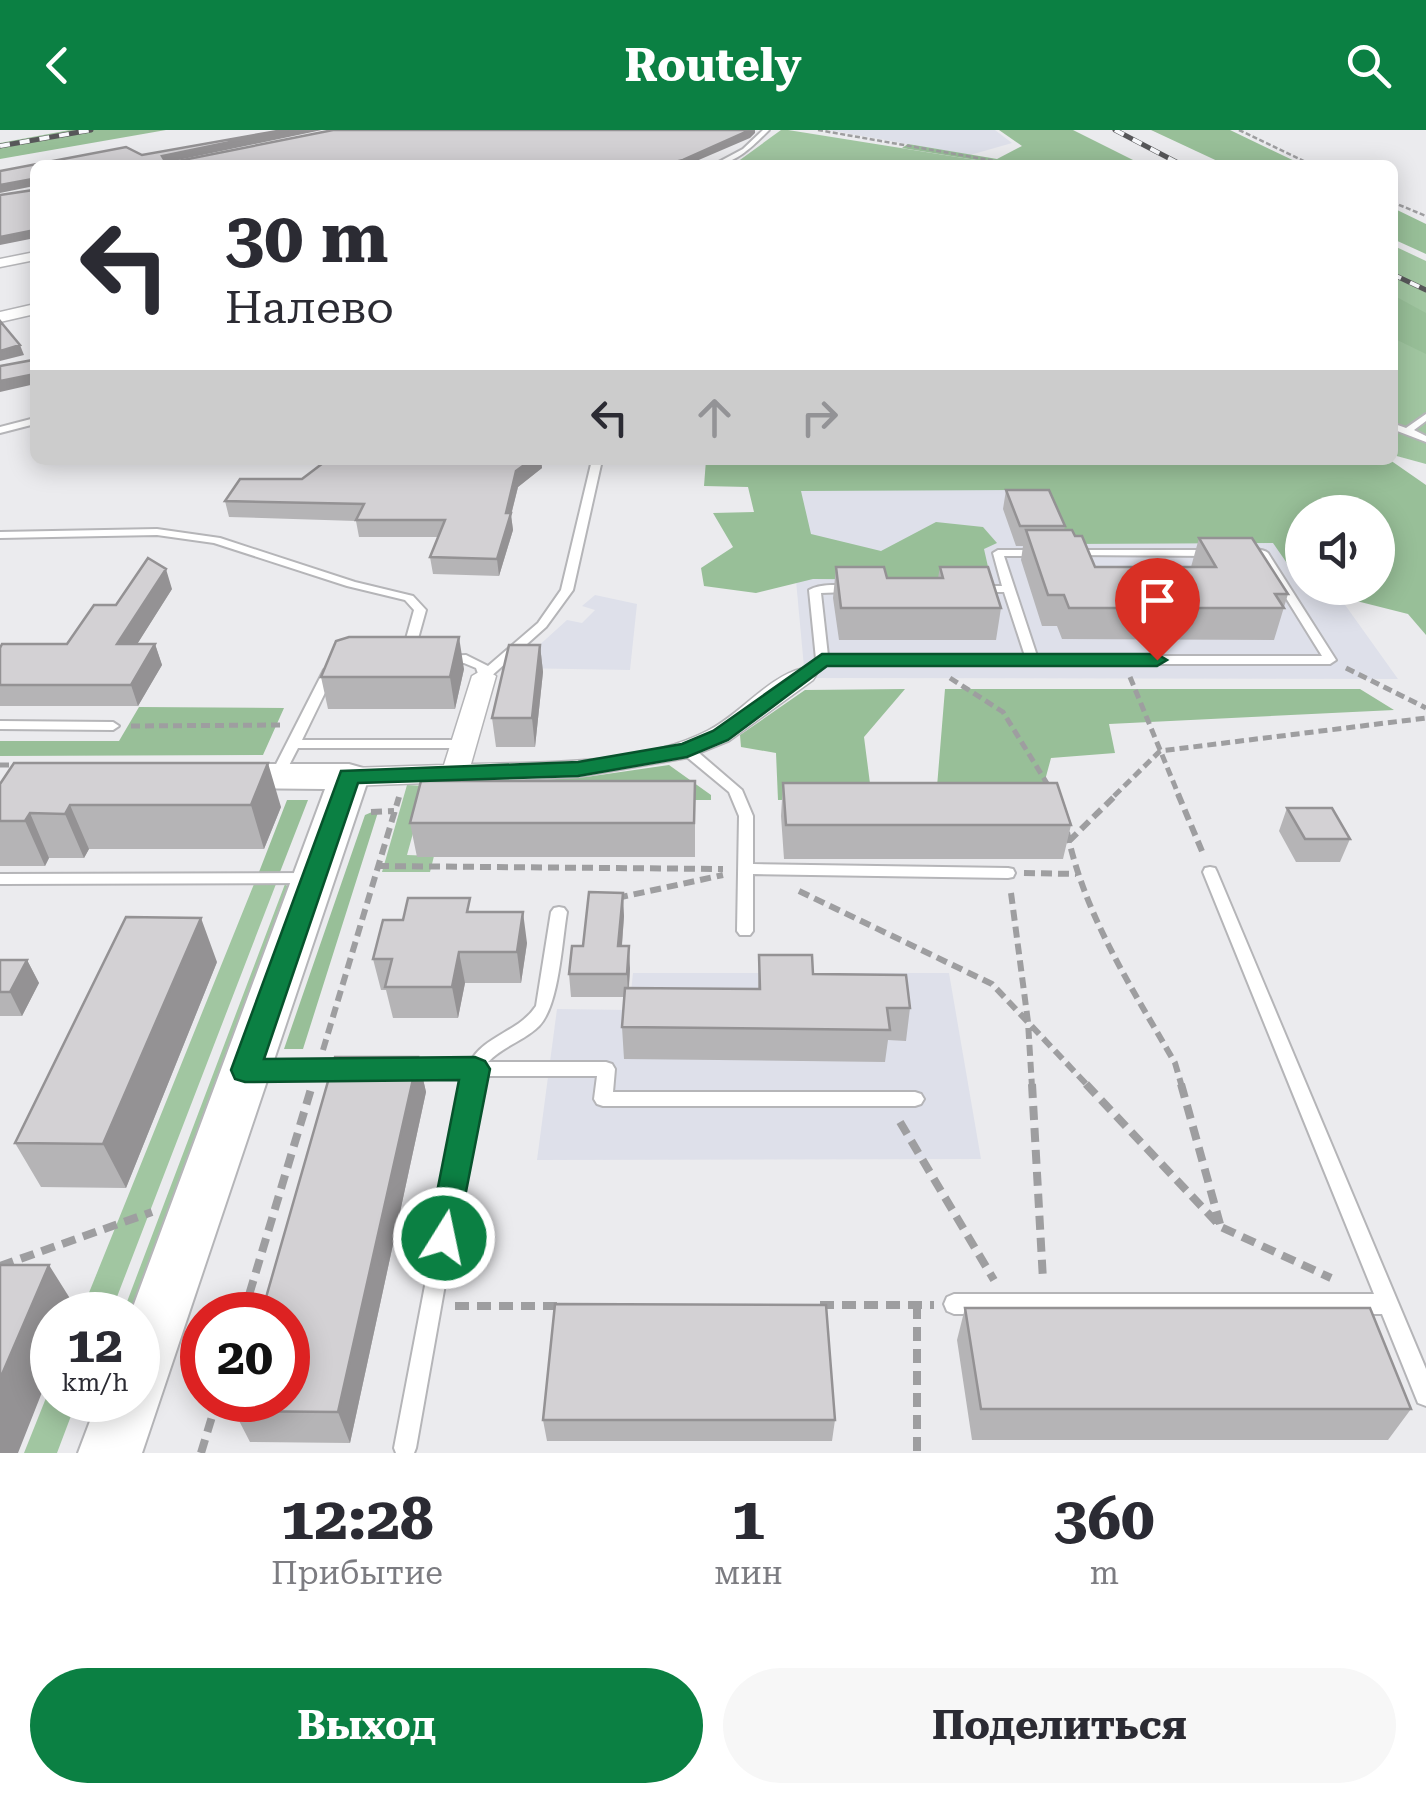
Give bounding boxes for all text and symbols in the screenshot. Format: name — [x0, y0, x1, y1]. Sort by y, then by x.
icon: back — [30, 38, 85, 93]
icon: search — [1341, 38, 1396, 93]
text: Routely — [624, 39, 802, 92]
text: 30 m — [225, 197, 389, 279]
icon: left — [60, 200, 190, 330]
text: Налево — [225, 281, 394, 334]
icon: left — [582, 390, 637, 445]
icon: ahead — [687, 390, 742, 445]
icon: right — [792, 390, 847, 445]
map controls — [1285, 495, 1395, 605]
button: sound — [1285, 495, 1395, 605]
pin — [1115, 558, 1200, 661]
icon: arrive — [1130, 573, 1185, 628]
position arrow — [392, 1186, 496, 1290]
speed limit sign: 20 — [180, 1292, 310, 1422]
text: 12 — [67, 1316, 123, 1374]
text: km/h — [62, 1368, 128, 1397]
text: 12:28 — [281, 1483, 434, 1554]
text: 1 — [732, 1483, 765, 1554]
text: 360 — [1054, 1483, 1155, 1554]
text: Прибытие — [271, 1554, 443, 1592]
text: мин — [714, 1554, 782, 1592]
text: m — [1090, 1554, 1119, 1592]
button: Выход — [30, 1668, 703, 1783]
button: Поделиться — [723, 1668, 1396, 1783]

